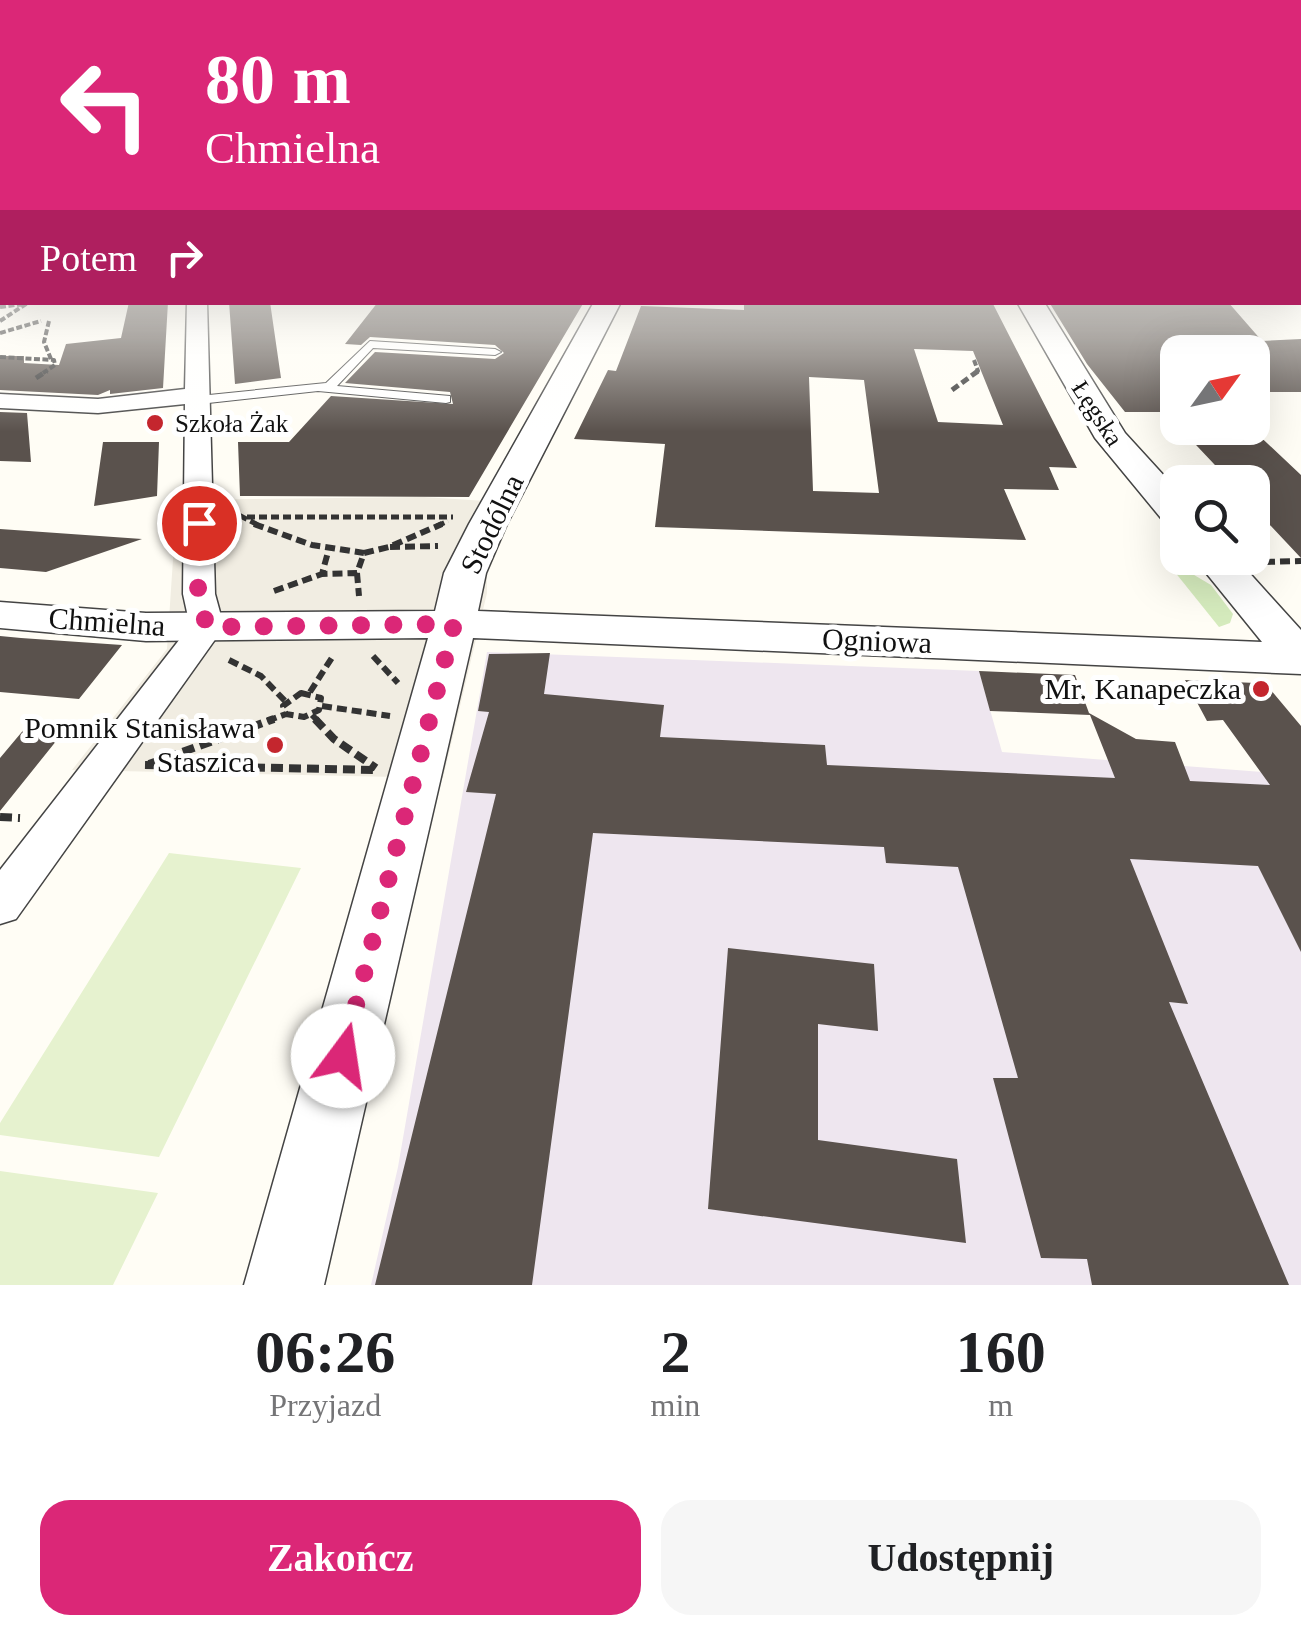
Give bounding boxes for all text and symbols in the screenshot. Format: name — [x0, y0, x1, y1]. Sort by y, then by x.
icon: left — [40, 40, 170, 170]
text: 80 m — [205, 41, 351, 118]
text: Chmielna — [205, 123, 380, 173]
icon: right — [157, 230, 212, 285]
text: Potem — [40, 237, 137, 279]
north arrow — [1160, 335, 1270, 445]
map controls — [1160, 335, 1270, 575]
street label: Łęgska — [1067, 376, 1129, 451]
place label: Szkoła Żak — [175, 410, 289, 437]
marker: Szkoła Żak — [144, 412, 166, 434]
button: search — [1160, 465, 1270, 575]
street label: Stodólna — [453, 469, 530, 579]
pin — [157, 481, 242, 566]
icon: arrive — [172, 496, 227, 551]
street label: Chmielna — [48, 601, 166, 642]
street label: Ogniowa — [821, 622, 933, 659]
place label: Mr. Kanapeczka — [1044, 672, 1241, 705]
marker: Mr. Kanapeczka — [1250, 678, 1272, 700]
place label: Pomnik Stanisława Staszica — [24, 711, 255, 778]
marker: Pomnik Stanisława Staszica — [264, 734, 286, 756]
position arrow — [291, 1004, 395, 1108]
text: 06:26 — [255, 1319, 395, 1385]
text: 2 — [660, 1319, 690, 1385]
text: 160 — [956, 1319, 1046, 1385]
text: Przyjazd — [269, 1387, 381, 1423]
text: min — [651, 1387, 700, 1423]
text: m — [988, 1387, 1013, 1423]
button: Zakończ — [40, 1500, 641, 1615]
button: Udostępnij — [661, 1500, 1261, 1615]

